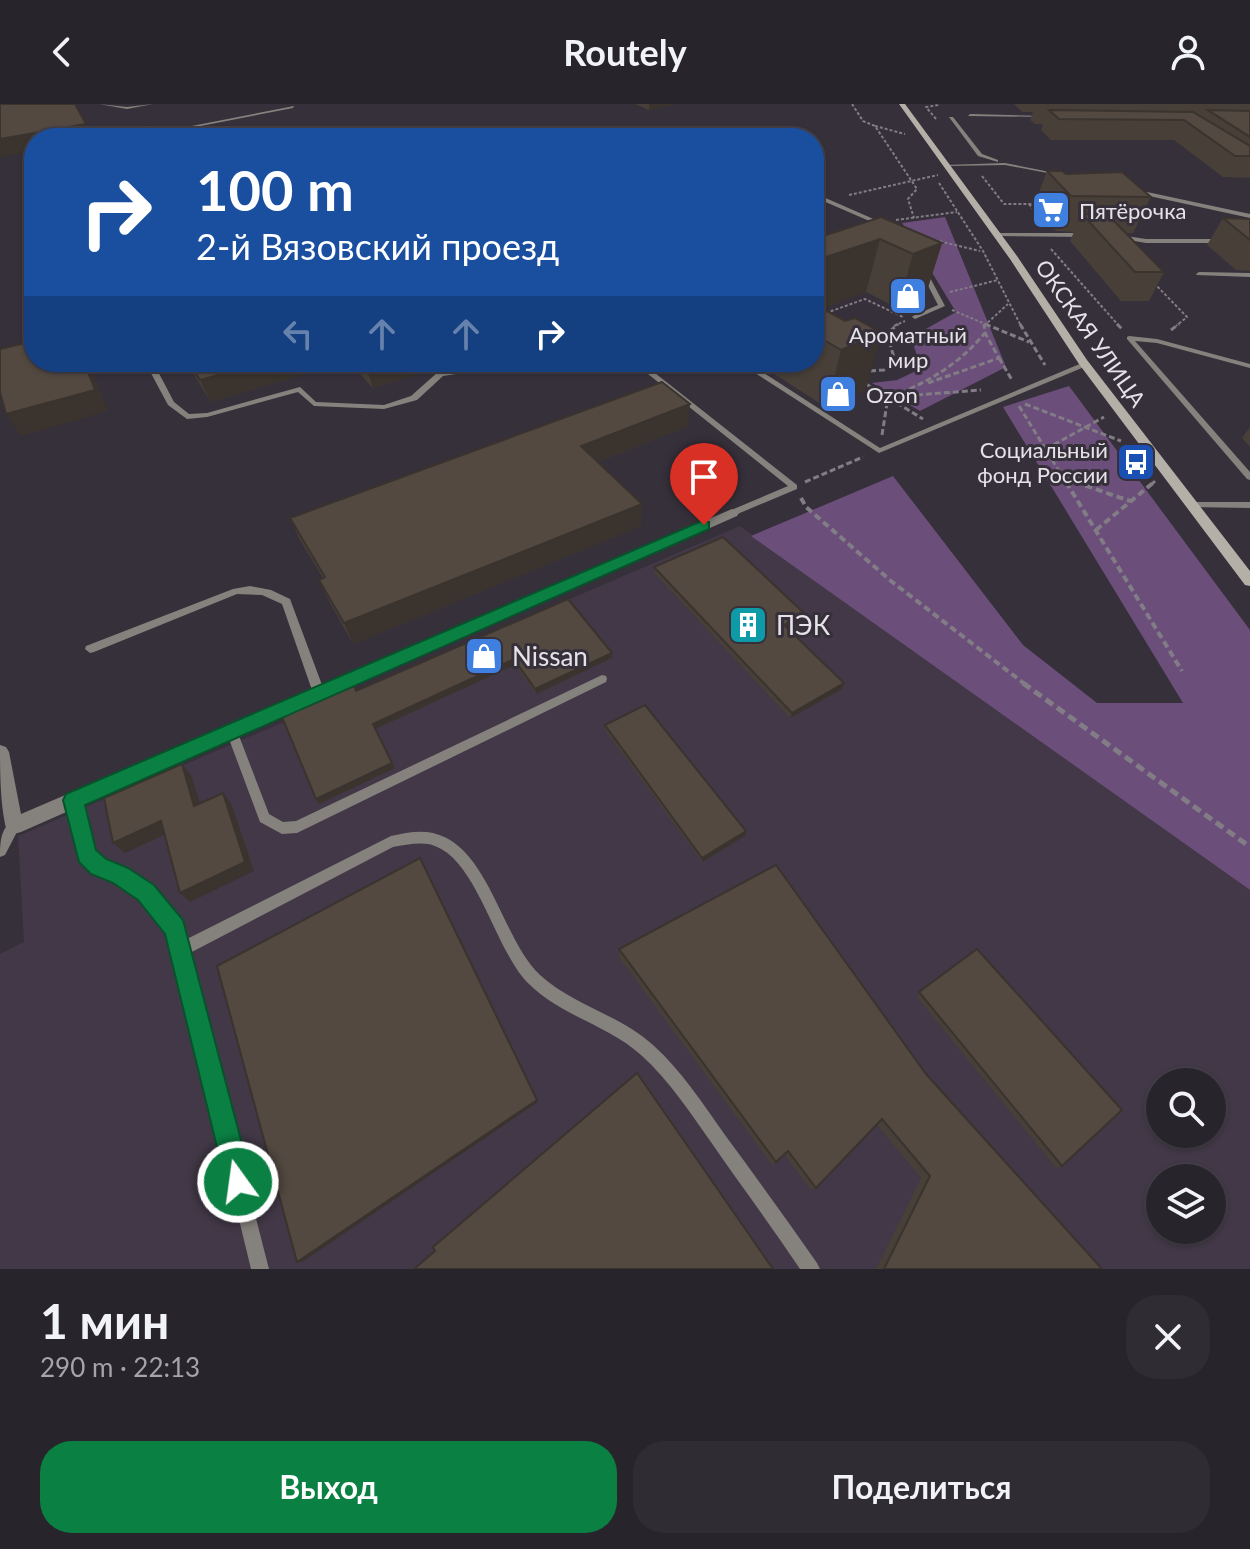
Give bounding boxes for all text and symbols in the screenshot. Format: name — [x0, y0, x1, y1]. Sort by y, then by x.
icon: back — [40, 30, 84, 74]
text: Routely — [563, 30, 687, 74]
icon: person — [1166, 30, 1210, 74]
text: 100 m — [196, 156, 354, 223]
icon: right — [64, 160, 168, 264]
supermarket icon: Пятёрочка — [1030, 189, 1072, 231]
place label: Пятёрочка — [1079, 197, 1186, 224]
text: 2-й Вязовский проезд — [196, 224, 559, 268]
street label: ОКСКАЯ УЛИЦА — [1030, 254, 1152, 412]
shop icon: Ароматный мир — [887, 275, 929, 317]
icon: left — [276, 312, 320, 356]
icon: ahead — [360, 312, 404, 356]
icon: ahead — [444, 312, 488, 356]
icon: right — [528, 312, 572, 356]
place label: Ароматный мир — [849, 321, 967, 373]
shop icon: Ozon — [817, 373, 859, 415]
place label: Ozon — [866, 381, 918, 408]
place label: Социальный фонд России — [977, 436, 1108, 488]
bus stop icon: Социальный фонд России — [1115, 441, 1157, 483]
pin — [670, 443, 738, 525]
icon: arrive — [682, 455, 726, 499]
building icon: ПЭК — [727, 604, 769, 646]
place label: ПЭК — [776, 609, 831, 641]
shop icon: Nissan — [463, 635, 505, 677]
place label: Nissan — [512, 640, 588, 672]
map controls — [1146, 1068, 1226, 1244]
button: search — [1146, 1068, 1226, 1148]
position arrow — [196, 1140, 280, 1224]
button: layers — [1146, 1164, 1226, 1244]
text: 1 мин — [40, 1292, 169, 1349]
button: close — [1126, 1295, 1210, 1379]
text: 290 m · 22:13 — [40, 1351, 200, 1383]
button: Выход — [40, 1441, 617, 1533]
button: Поделиться — [633, 1441, 1210, 1533]

